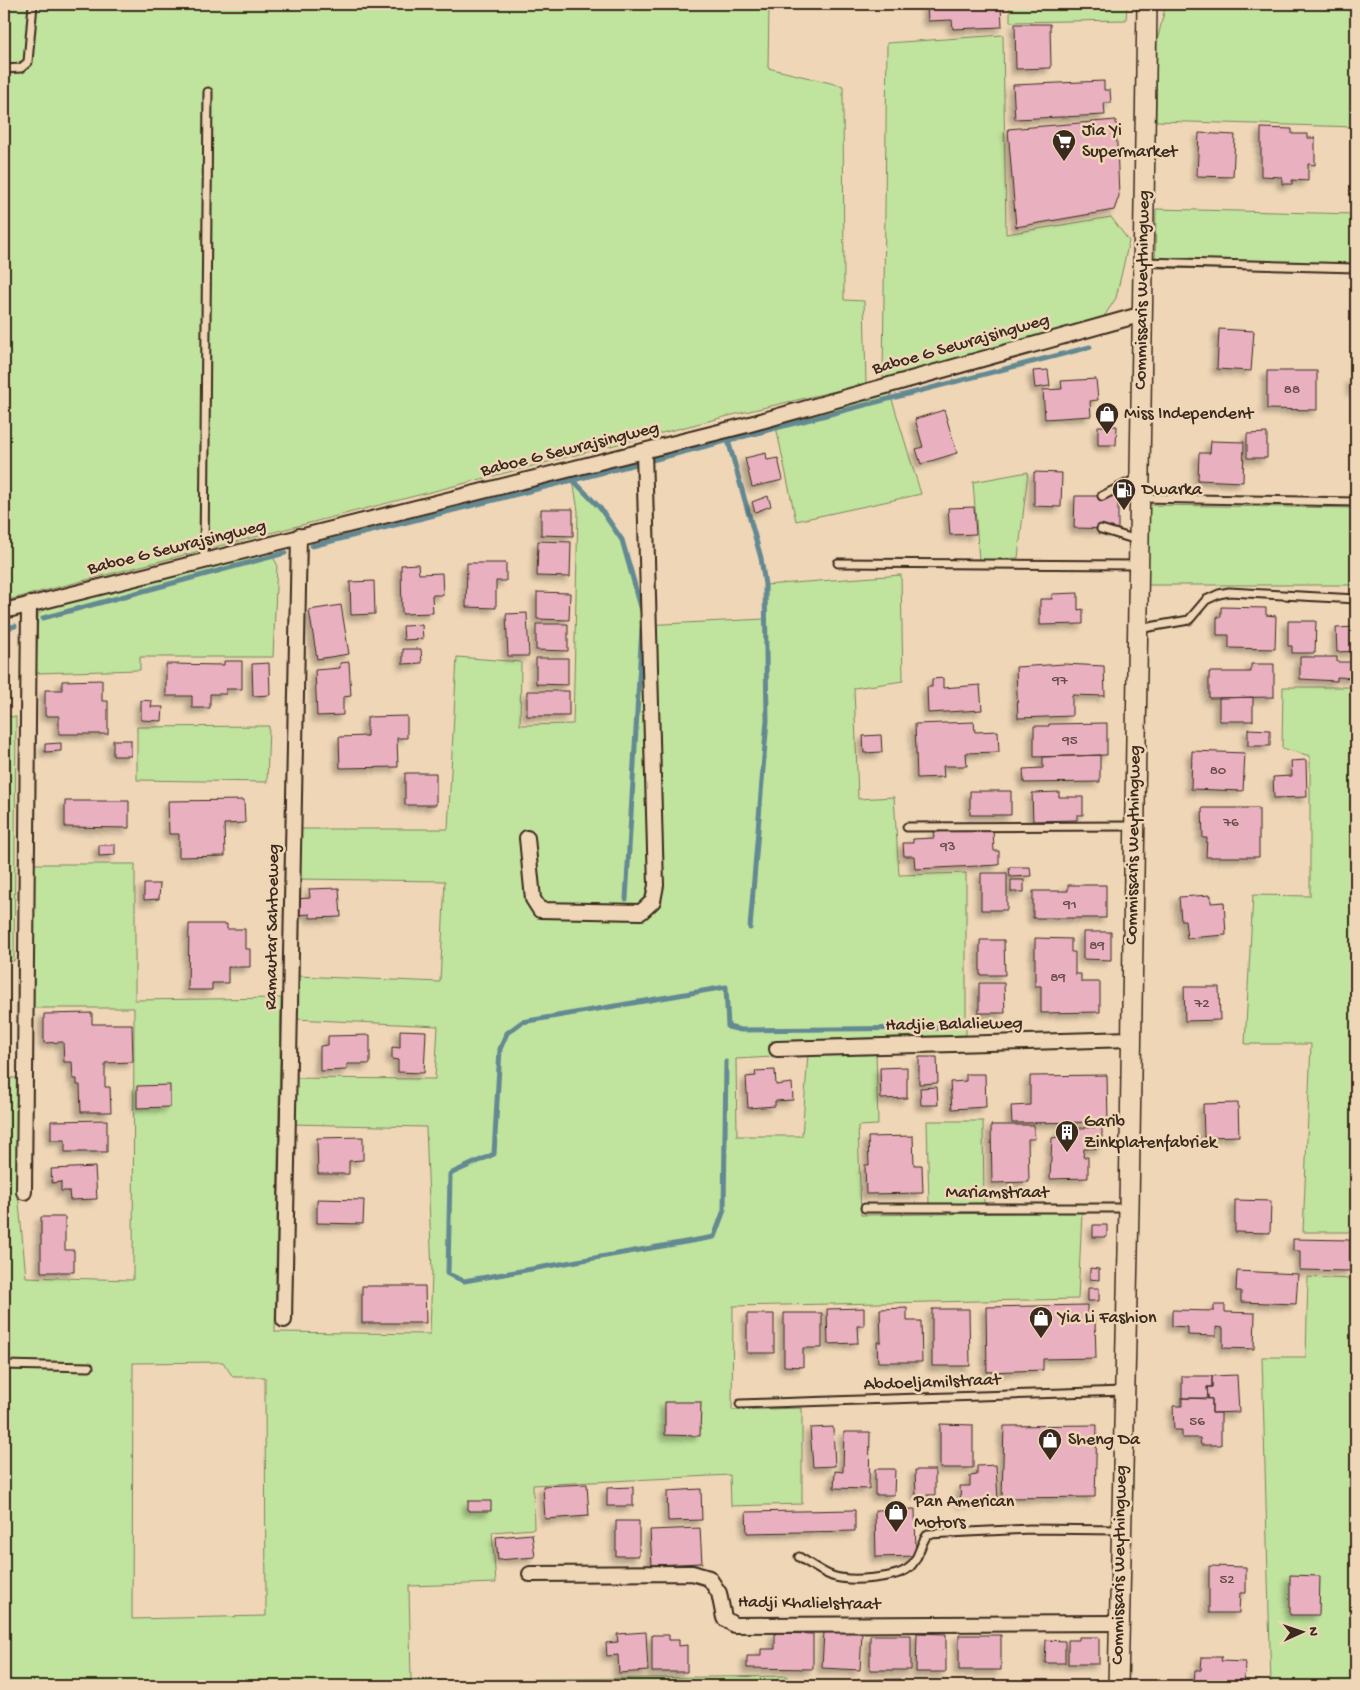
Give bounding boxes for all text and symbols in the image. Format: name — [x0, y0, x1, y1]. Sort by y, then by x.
place label: Jia Yi Supermarket — [1082, 121, 1179, 163]
supermarket icon: Jia Yi Supermarket — [1051, 128, 1077, 162]
street label: Commissaris Weythingweg — [1131, 190, 1155, 390]
street label: Baboe G Sewrajsingweg — [869, 310, 1052, 381]
house number: 88 — [1284, 381, 1300, 399]
shop icon: Miss Independent — [1094, 401, 1120, 435]
place label: Miss Independent — [1124, 404, 1255, 425]
street label: Baboe G Sewrajsingweg — [478, 418, 661, 483]
fuel station icon: Dwarka — [1111, 477, 1137, 511]
place label: Dwarka — [1141, 480, 1203, 501]
street label: Baboe G Sewrajsingweg — [85, 516, 268, 581]
house number: 97 — [1051, 672, 1069, 690]
house number: 95 — [1061, 732, 1078, 750]
street label: Commissaris Weythingweg — [1122, 745, 1146, 945]
house number: 80 — [1210, 762, 1227, 780]
house number: 76 — [1222, 814, 1239, 832]
house number: 93 — [939, 838, 956, 856]
street label: Ramautar Sahtoeweg — [261, 844, 285, 1010]
house number: 91 — [1062, 896, 1077, 914]
house number: 89 — [1089, 937, 1105, 955]
house number: 89 — [1050, 969, 1066, 987]
house number: 72 — [1193, 995, 1210, 1013]
street label: Hadjie Balalieweg — [885, 1013, 1023, 1037]
place label: Garib Zinkplatenfabriek — [1084, 1112, 1219, 1154]
building icon: Garib Zinkplatenfabriek — [1054, 1119, 1080, 1153]
street label: Mariamstraat — [945, 1183, 1050, 1204]
shop icon: Yia Li Fashion — [1028, 1305, 1054, 1339]
place label: Yia Li Fashion — [1056, 1308, 1157, 1329]
street label: Abdoeljamilstraat — [863, 1370, 1002, 1396]
house number: 56 — [1189, 1413, 1205, 1431]
shop icon: Sheng Da — [1037, 1427, 1063, 1461]
place label: Sheng Da — [1068, 1430, 1141, 1451]
street label: Commissaris Weythingweg — [1108, 1465, 1132, 1665]
place label: Pan American Motors — [913, 1492, 1015, 1534]
shop icon: Pan American Motors — [883, 1499, 909, 1533]
house number: 52 — [1219, 1571, 1235, 1589]
street label: Hadji Khalielstraat — [738, 1592, 882, 1616]
north arrow — [1278, 1608, 1328, 1658]
text: N — [1304, 1626, 1321, 1636]

